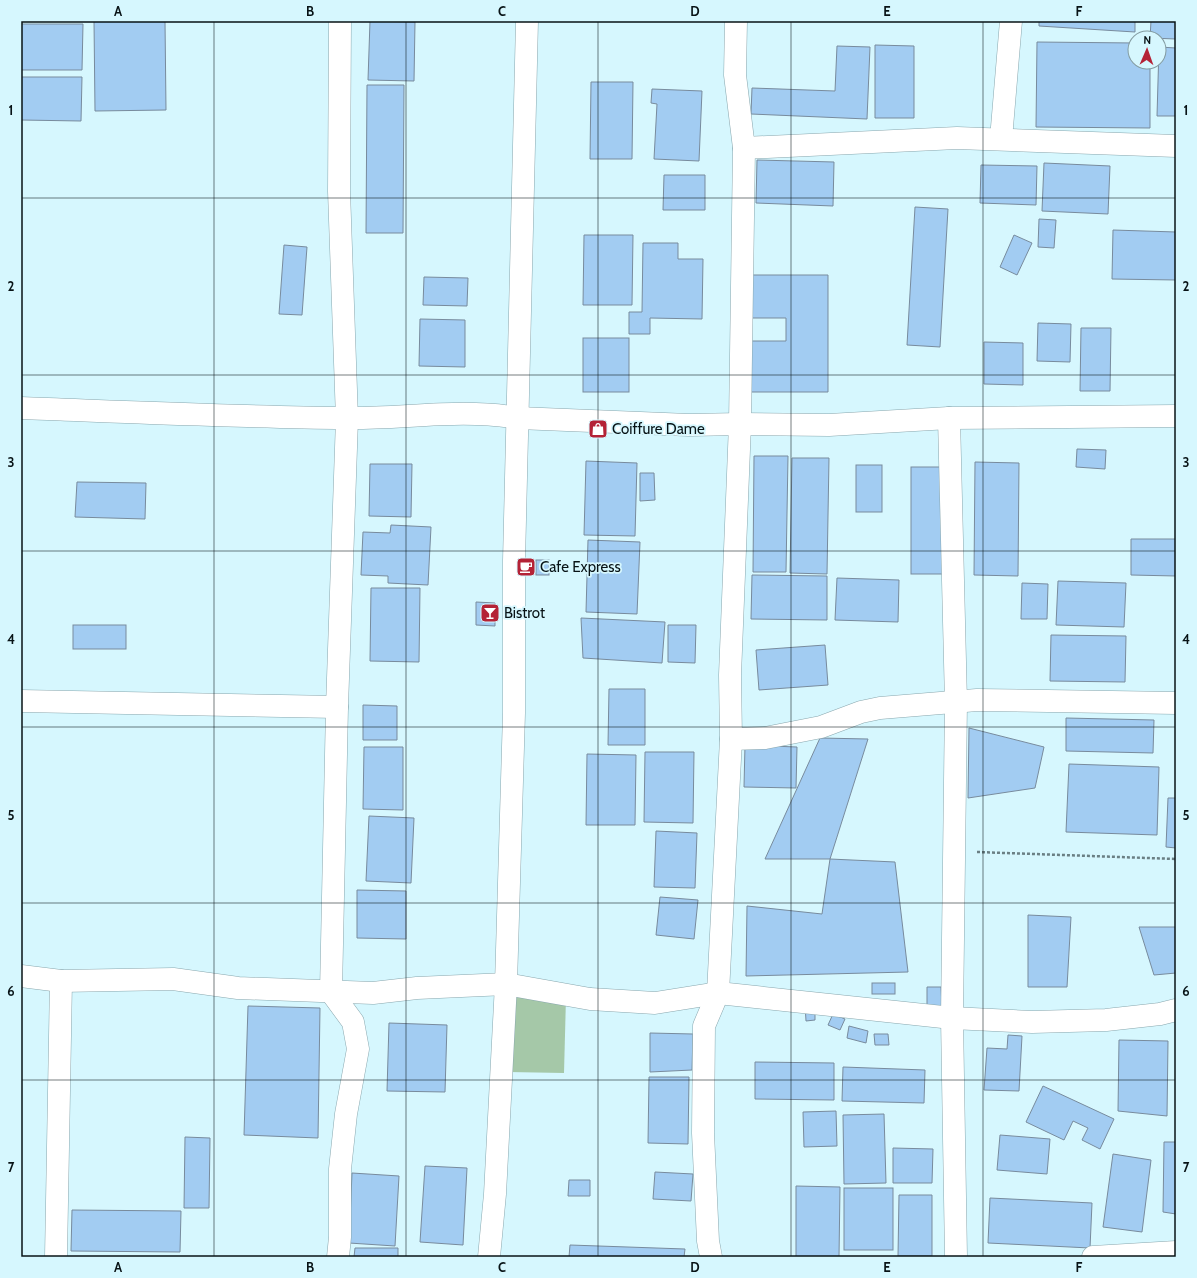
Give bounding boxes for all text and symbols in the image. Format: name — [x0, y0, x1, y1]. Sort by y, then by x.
text: A — [114, 3, 123, 19]
text: B — [306, 3, 314, 19]
text: C — [498, 3, 506, 19]
text: D — [690, 3, 700, 19]
text: E — [883, 3, 891, 19]
text: F — [1076, 3, 1083, 19]
north arrow — [1127, 30, 1167, 70]
text: N — [1143, 33, 1151, 47]
text: 1 — [9, 102, 13, 118]
text: 1 — [1184, 102, 1188, 118]
text: 2 — [8, 278, 15, 294]
text: 2 — [1183, 278, 1190, 294]
shop icon: Coiffure Dame — [587, 418, 609, 440]
place label: Coiffure Dame — [612, 420, 705, 438]
text: 3 — [7, 454, 15, 470]
text: 3 — [1182, 454, 1190, 470]
cafe icon: Cafe Express — [515, 556, 537, 578]
place label: Cafe Express — [540, 558, 621, 576]
bar icon: Bistrot — [479, 602, 501, 624]
place label: Bistrot — [504, 604, 545, 622]
text: 4 — [7, 631, 15, 647]
text: 4 — [1182, 631, 1190, 647]
text: 5 — [8, 807, 15, 823]
text: 5 — [1183, 807, 1190, 823]
text: 6 — [7, 983, 15, 999]
text: 6 — [1182, 983, 1190, 999]
text: 7 — [8, 1159, 15, 1175]
text: 7 — [1183, 1159, 1190, 1175]
text: A — [114, 1259, 123, 1275]
text: B — [306, 1259, 314, 1275]
text: C — [498, 1259, 506, 1275]
text: D — [690, 1259, 700, 1275]
text: E — [883, 1259, 891, 1275]
text: F — [1076, 1259, 1083, 1275]

